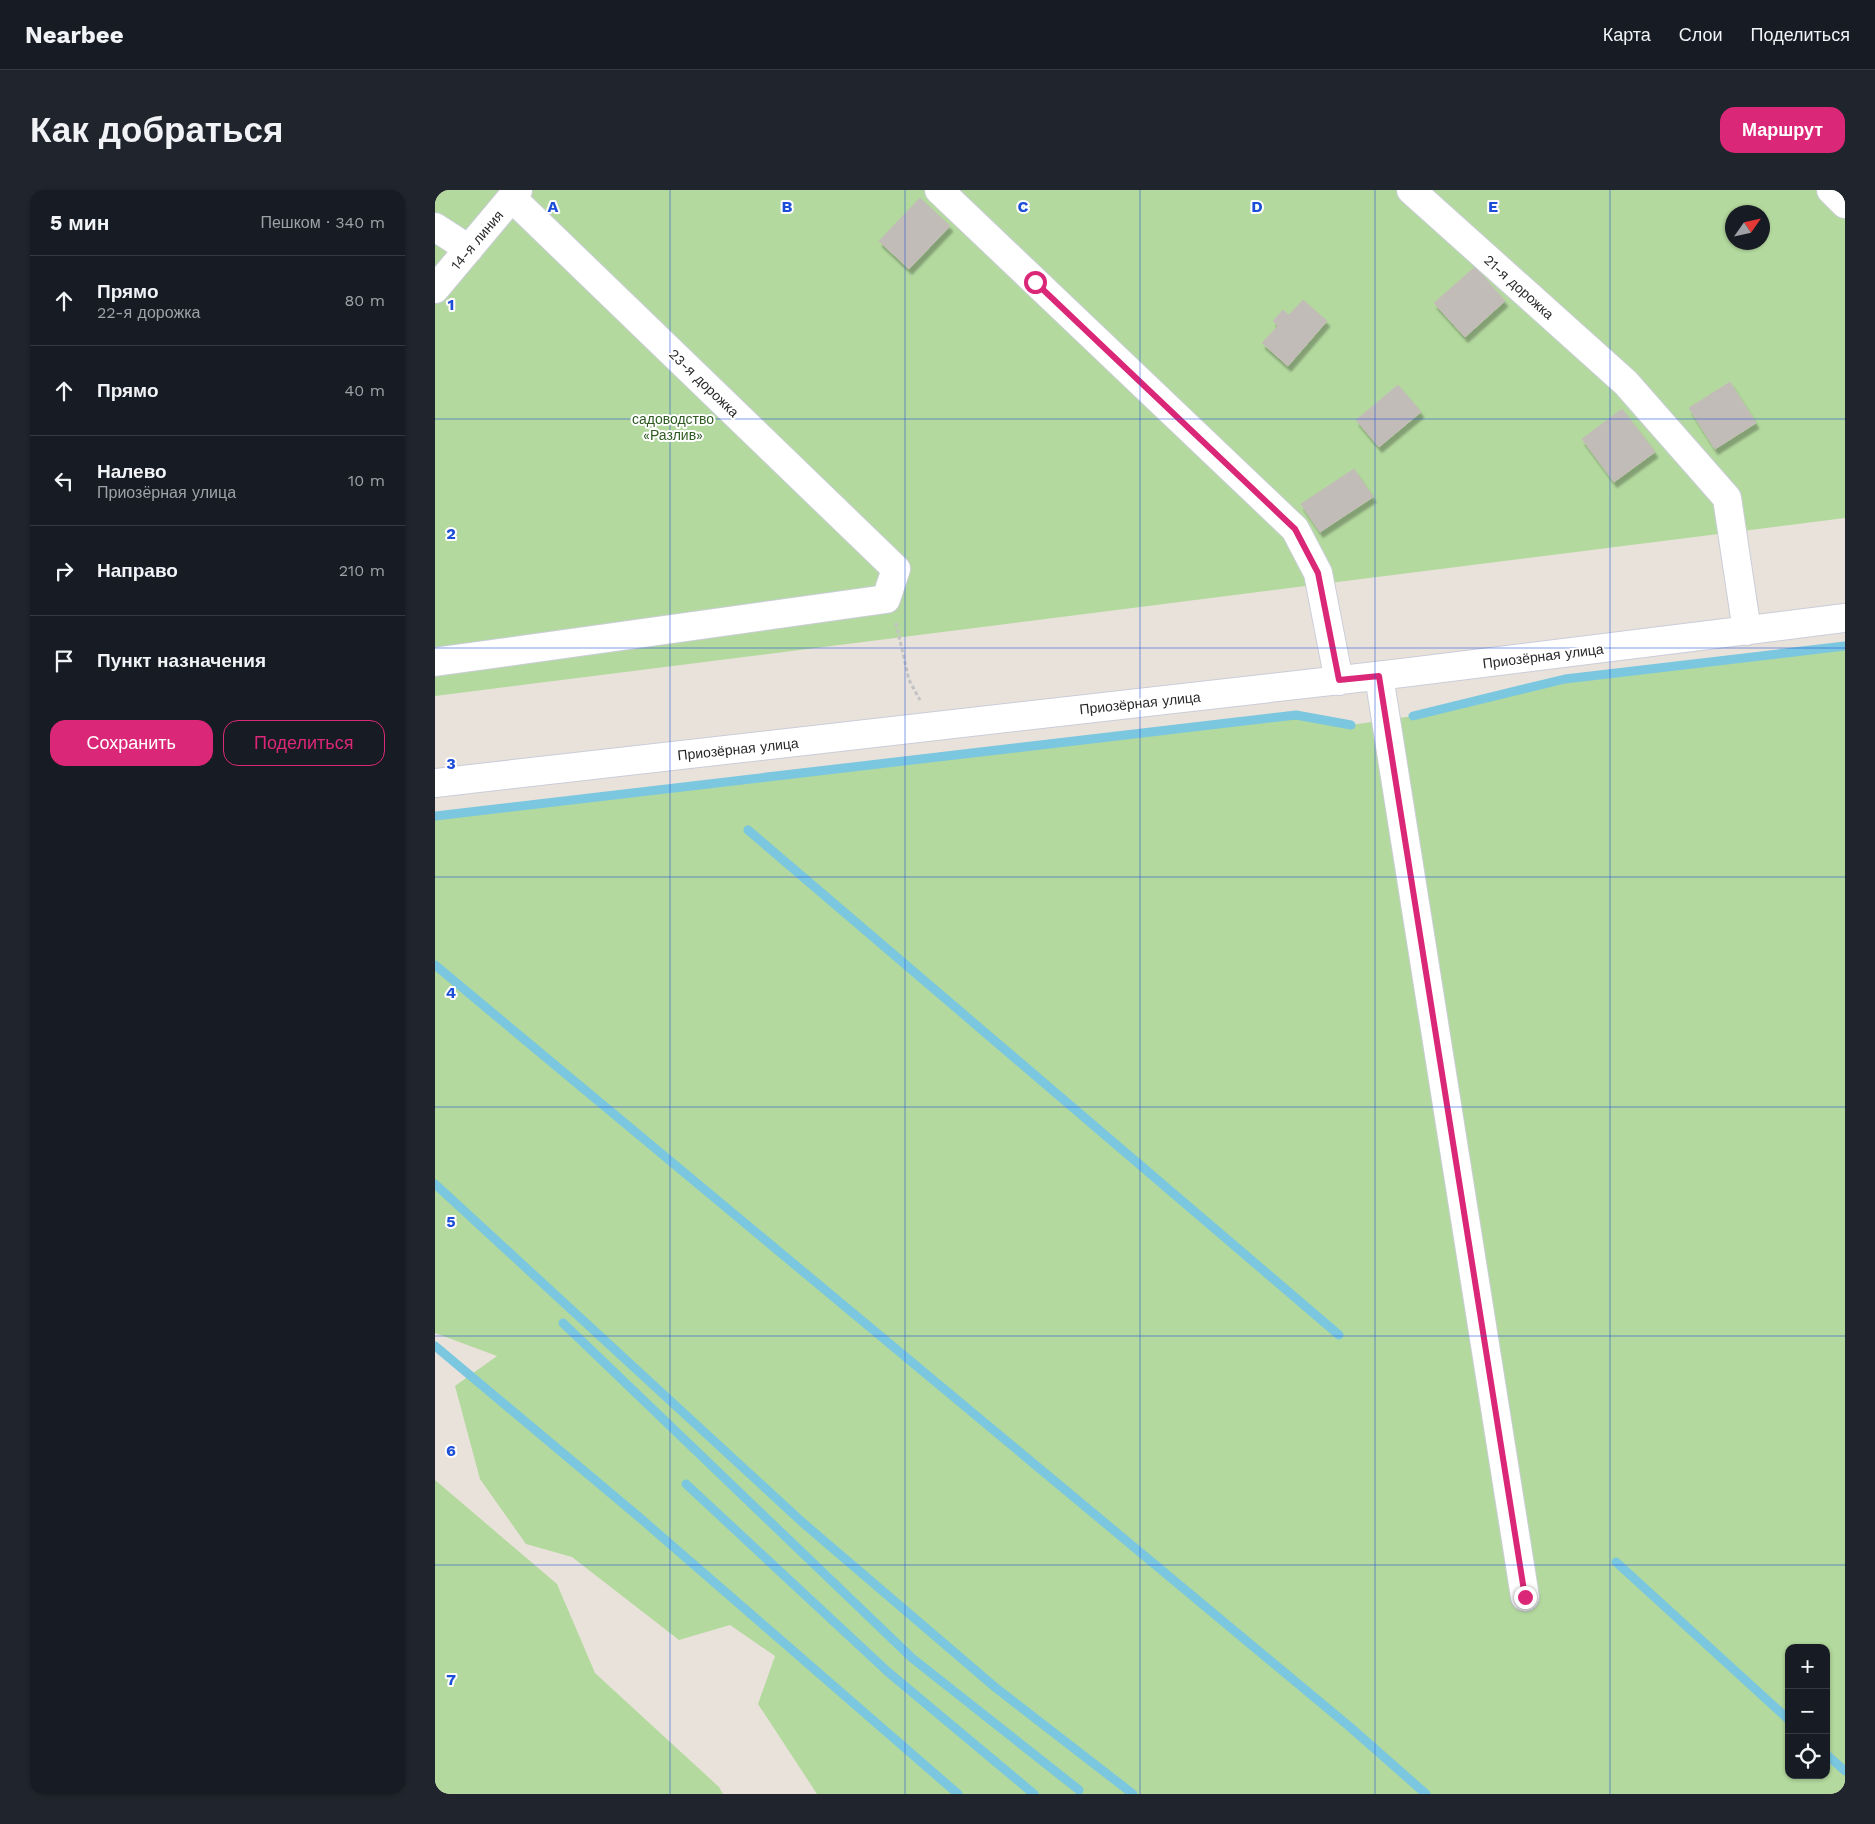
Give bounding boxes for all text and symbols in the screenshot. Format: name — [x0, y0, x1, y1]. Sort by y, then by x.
text: Nearbee — [25, 21, 124, 49]
text: Карта — [1603, 24, 1651, 45]
text: Слои — [1679, 24, 1723, 45]
text: Поделиться — [1751, 24, 1850, 45]
button: Маршрут — [1720, 107, 1845, 153]
text: Как добраться — [30, 109, 283, 151]
text: A — [548, 197, 559, 216]
text: B — [782, 197, 793, 216]
text: C — [1018, 197, 1029, 216]
text: D — [1251, 197, 1263, 216]
text: E — [1488, 197, 1498, 216]
north arrow — [1725, 205, 1770, 250]
street label: 14-я линия — [448, 207, 506, 273]
text: 5 мин — [50, 210, 109, 235]
text: Пешком · 340 m — [260, 213, 385, 232]
street label: 21-я дорожка — [1481, 252, 1557, 323]
route start — [1024, 271, 1047, 294]
text: Прямо — [97, 280, 159, 303]
icon: ahead — [50, 287, 78, 315]
text: 80 m — [344, 291, 385, 310]
text: 1 — [448, 295, 454, 314]
text: 22-я дорожка — [97, 303, 200, 322]
street label: 23-я дорожка — [666, 346, 742, 420]
icon: ahead — [50, 377, 78, 405]
text: Прямо — [97, 379, 159, 402]
text: 40 m — [345, 381, 385, 400]
park label: садоводство «Разлив» — [632, 411, 714, 443]
text: Налево — [97, 460, 167, 483]
icon: left — [50, 467, 78, 495]
text: 10 m — [348, 471, 385, 490]
text: Приозёрная улица — [97, 483, 236, 502]
text: 2 — [446, 524, 456, 543]
icon: right — [50, 557, 78, 585]
text: Направо — [97, 559, 178, 582]
text: 210 m — [339, 561, 385, 580]
street label: Приозёрная улица — [1482, 641, 1605, 671]
icon: arrive — [50, 647, 78, 675]
text: Пункт назначения — [97, 649, 266, 672]
street label: Приозёрная улица — [1079, 689, 1202, 717]
button: Сохранить — [50, 720, 213, 766]
button: Поделиться — [223, 720, 385, 766]
street label: Приозёрная улица — [677, 735, 800, 763]
text: 3 — [446, 754, 456, 773]
text: 4 — [446, 983, 456, 1002]
text: 5 — [446, 1212, 456, 1231]
text: 6 — [446, 1441, 456, 1460]
route end — [1514, 1586, 1537, 1609]
map controls — [1785, 1644, 1830, 1779]
button: + — [1785, 1644, 1830, 1689]
text: 7 — [446, 1670, 456, 1689]
button: − — [1785, 1689, 1830, 1734]
button: locate — [1785, 1734, 1830, 1779]

